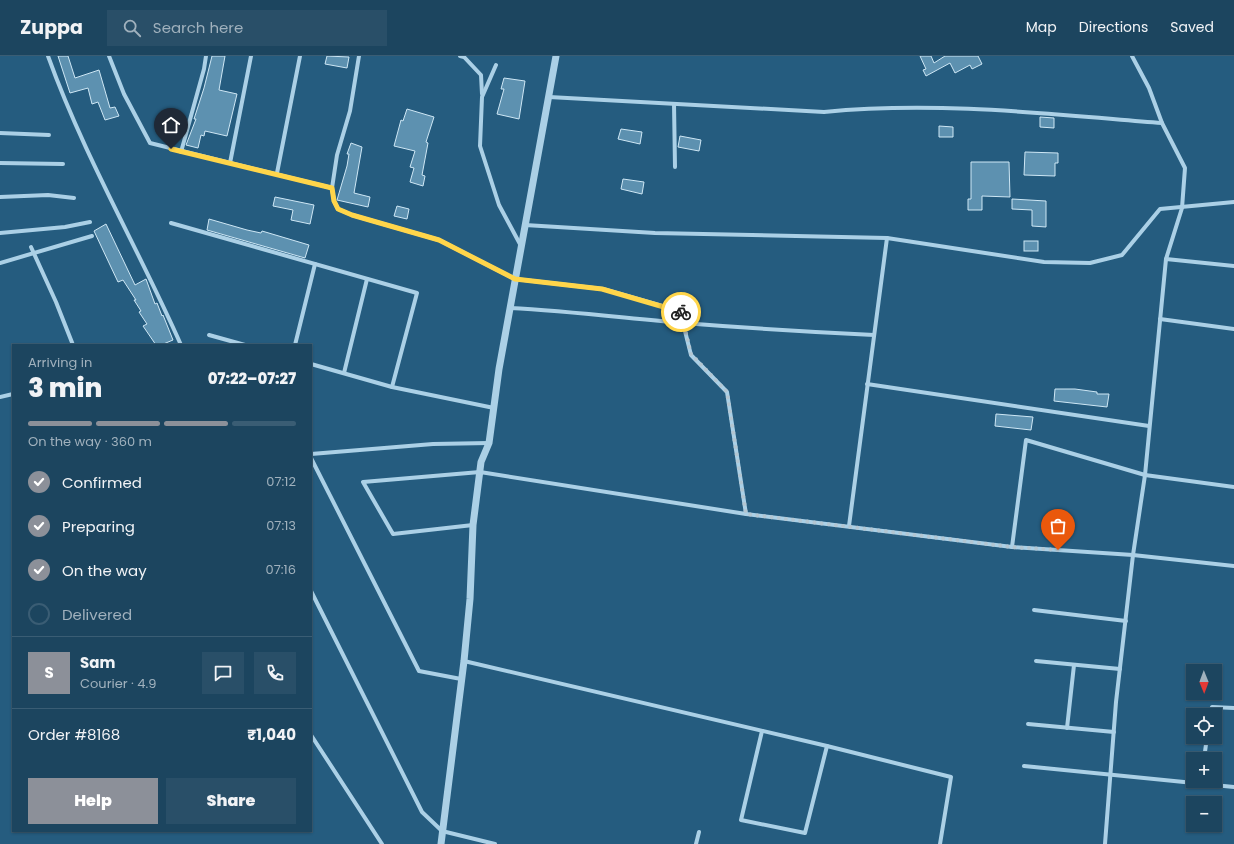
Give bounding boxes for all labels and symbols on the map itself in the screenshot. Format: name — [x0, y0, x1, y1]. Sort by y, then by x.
pin — [154, 108, 188, 149]
courier — [661, 292, 701, 332]
pin — [1041, 509, 1075, 550]
north arrow — [1186, 664, 1222, 700]

